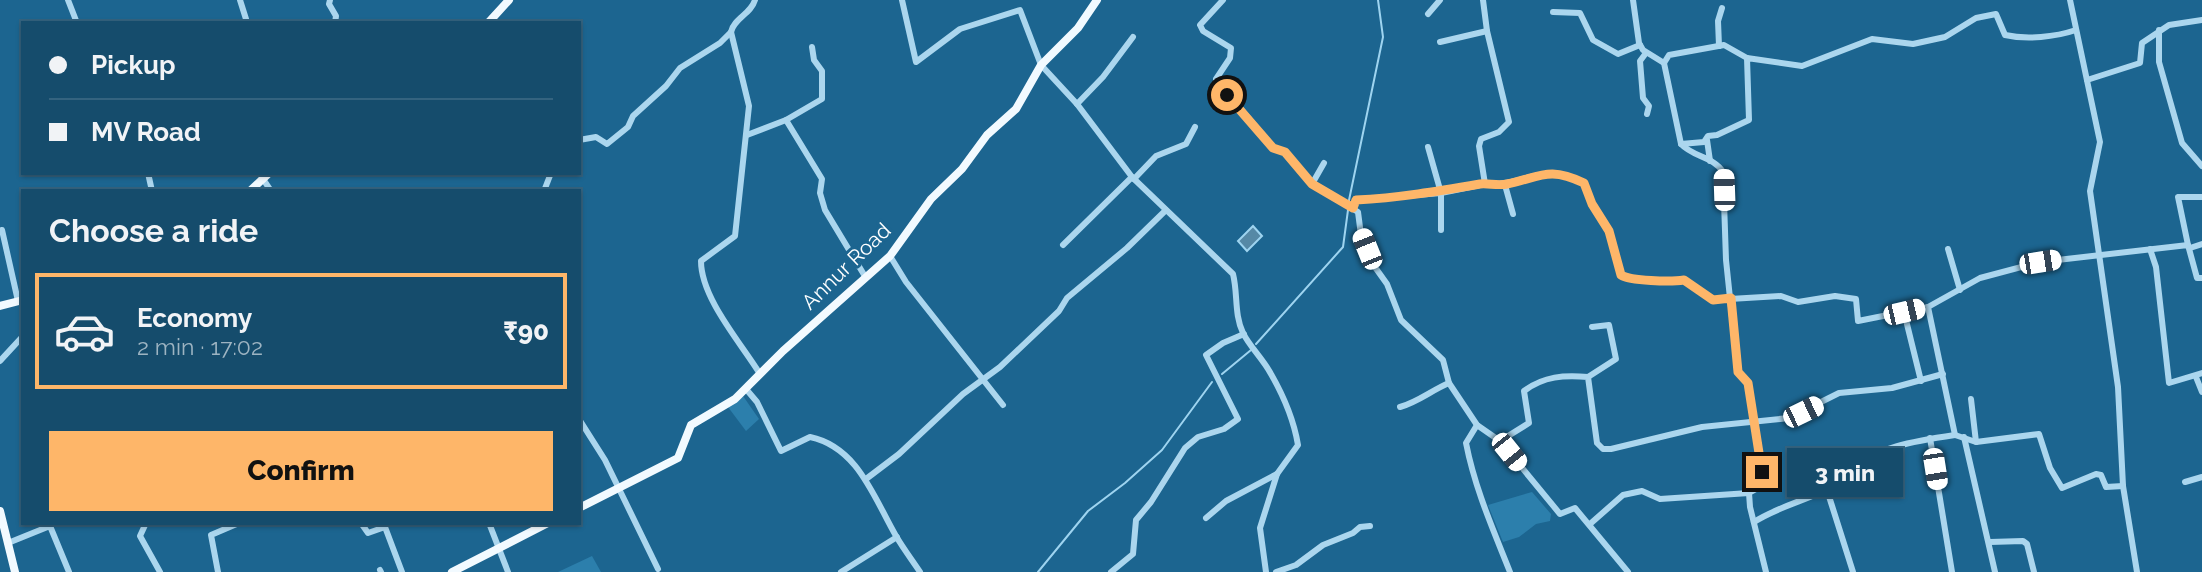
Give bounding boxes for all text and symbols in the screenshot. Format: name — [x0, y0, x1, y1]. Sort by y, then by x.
text: Pickup — [91, 50, 176, 80]
route start — [1211, 79, 1243, 111]
text: MV Road — [91, 117, 201, 147]
car — [1713, 169, 1736, 211]
text: Choose a ride — [49, 212, 258, 249]
street label: Annur Road — [796, 217, 896, 315]
car — [1350, 226, 1385, 272]
car — [2018, 248, 2063, 276]
car — [1882, 297, 1927, 327]
icon: car — [53, 300, 116, 363]
text: Economy — [137, 303, 252, 333]
text: ₹90 — [503, 316, 549, 346]
text: 2 min · 17:02 — [137, 333, 263, 360]
car — [1780, 393, 1827, 431]
car — [1488, 429, 1531, 475]
button: Confirm — [49, 431, 553, 511]
car — [1922, 447, 1949, 491]
callout: 3 min — [1786, 448, 1902, 496]
route end — [1746, 456, 1778, 488]
text: 3 min — [1815, 459, 1875, 486]

